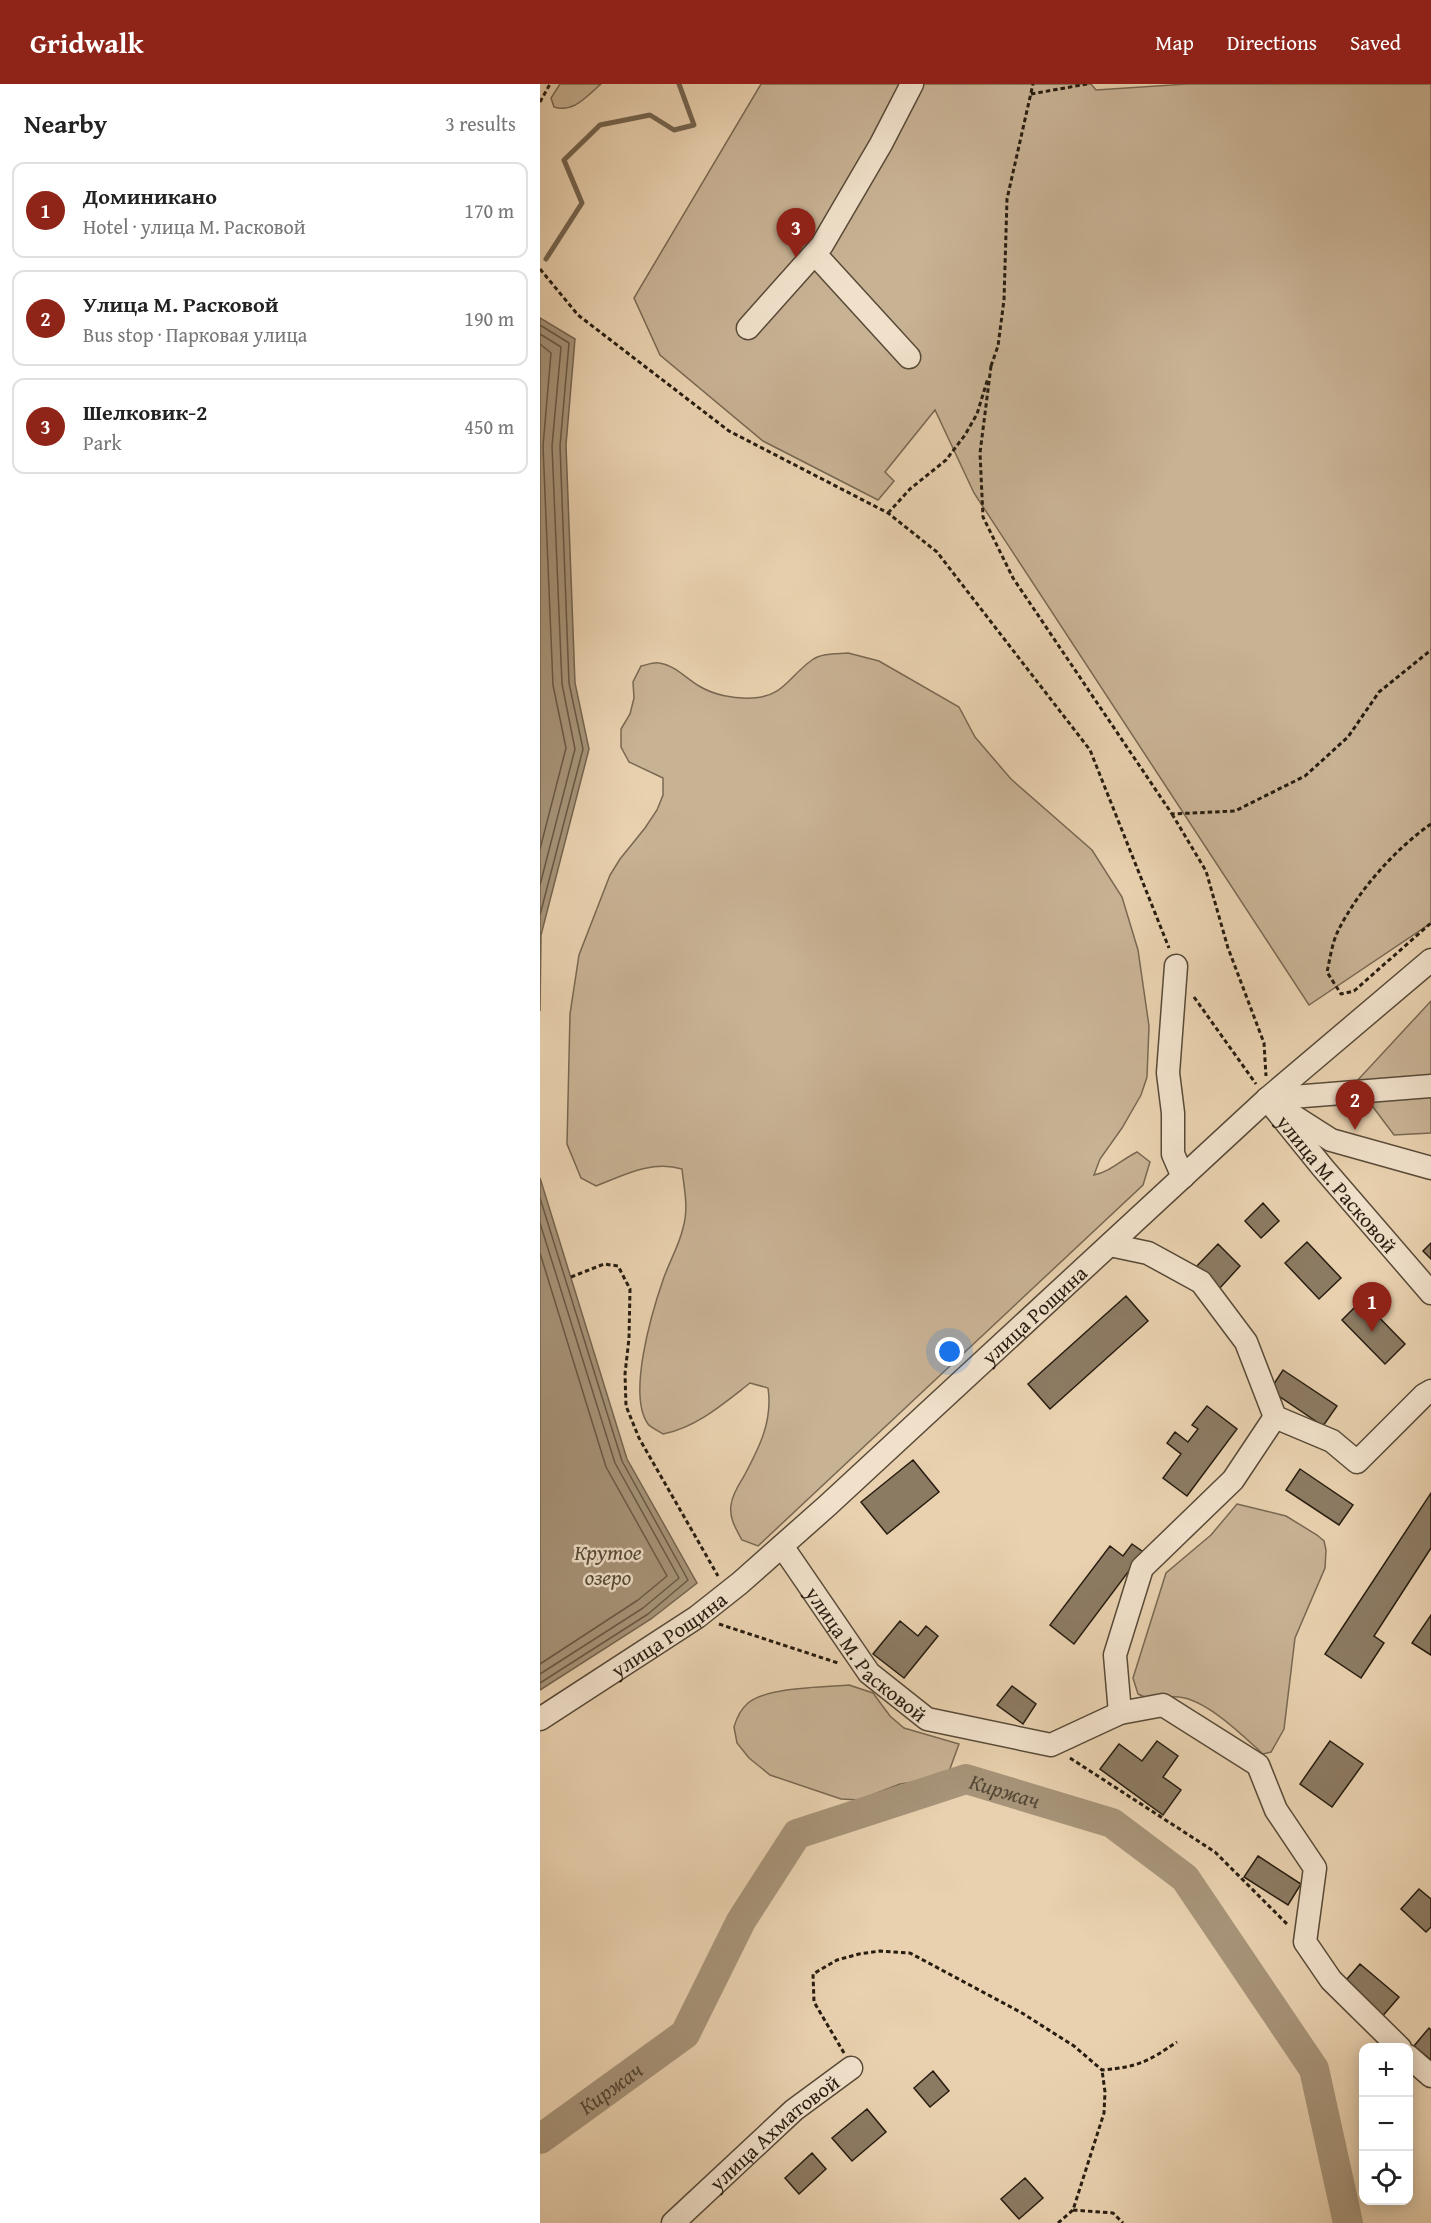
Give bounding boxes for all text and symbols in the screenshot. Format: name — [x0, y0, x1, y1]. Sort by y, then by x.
text: Gridwalk — [30, 22, 143, 63]
text: Map — [1155, 27, 1194, 58]
text: Directions — [1227, 27, 1317, 58]
text: Saved — [1350, 27, 1401, 58]
text: Nearby — [24, 104, 107, 143]
text: 3 results — [445, 109, 516, 138]
text: Доминикано — [83, 180, 217, 212]
text: 1 — [40, 196, 51, 225]
text: 170 m — [464, 196, 514, 225]
pin: 3 — [776, 208, 816, 258]
text: Hotel · улица М. Расковой — [83, 212, 306, 241]
text: Улица М. Расковой — [83, 288, 279, 320]
text: 2 — [40, 304, 51, 333]
text: 190 m — [464, 304, 514, 333]
text: Bus stop · Парковая улица — [83, 320, 307, 349]
text: Шелковик-2 — [83, 396, 208, 428]
text: 3 — [40, 412, 51, 441]
text: 450 m — [464, 412, 514, 441]
text: Park — [83, 428, 122, 457]
pin: 2 — [1336, 1080, 1374, 1130]
street label: улица М. Расковой — [1269, 1107, 1405, 1260]
street label: улица Рощина — [973, 1258, 1094, 1372]
pin: 1 — [1352, 1282, 1392, 1332]
your location — [935, 1337, 964, 1366]
water label: Крутое озеро — [574, 1536, 642, 1593]
street label: улица М. Расковой — [798, 1579, 934, 1729]
street label: улица Рощина — [604, 1584, 733, 1685]
water label: Киржач — [966, 1765, 1044, 1817]
map controls — [1359, 2043, 1413, 2205]
button: + — [1359, 2043, 1413, 2097]
water label: Киржач — [572, 2054, 649, 2122]
street label: улица Ахматовой — [701, 2066, 845, 2198]
button: − — [1359, 2097, 1413, 2151]
button: locate — [1359, 2151, 1413, 2205]

